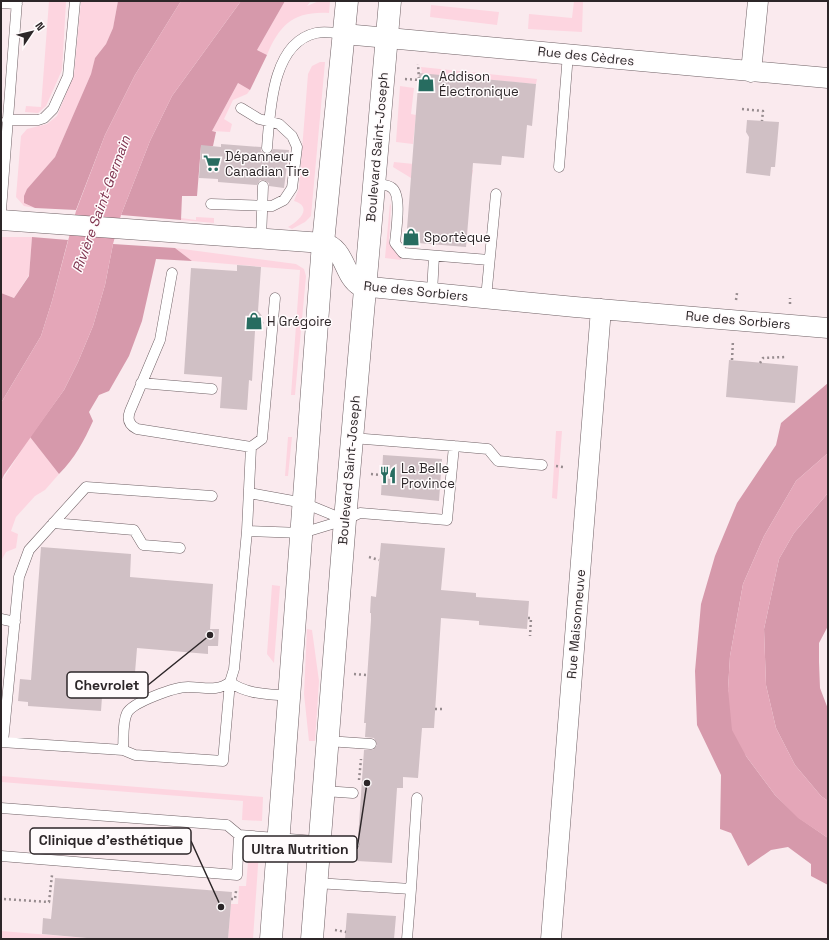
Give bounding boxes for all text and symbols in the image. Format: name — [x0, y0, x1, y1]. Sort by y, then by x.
north arrow — [12, 12, 52, 52]
text: N — [32, 19, 48, 33]
street label: Rue des Cèdres — [537, 42, 635, 70]
place label: Addison Électronique — [439, 68, 519, 100]
street label: Boulevard Saint-Joseph — [362, 71, 392, 223]
shop icon: Addison Électronique — [416, 73, 436, 93]
water label: Rivière Saint-Germain — [68, 133, 134, 275]
place label: Dépanneur Canadian Tire — [225, 148, 309, 180]
supermarket icon: Dépanneur Canadian Tire — [202, 153, 222, 173]
shop icon: Sportèque — [401, 227, 421, 247]
place label: Sportèque — [424, 229, 491, 246]
street label: Rue des Sorbiers — [363, 277, 469, 305]
street label: Rue des Sorbiers — [685, 307, 791, 333]
shop icon: H Grégoire — [244, 311, 264, 331]
place label: H Grégoire — [267, 313, 332, 330]
street label: Boulevard Saint-Joseph — [334, 394, 364, 546]
place label: La Belle Province — [401, 460, 455, 492]
restaurant icon: La Belle Province — [378, 465, 398, 485]
street label: Rue Maisonneuve — [563, 568, 589, 680]
callout: Chevrolet — [67, 672, 148, 698]
text: Chevrolet — [74, 676, 140, 694]
callout: Clinique d'esthétique — [30, 828, 191, 854]
text: Clinique d'esthétique — [39, 831, 183, 849]
callout: Ultra Nutrition — [243, 836, 357, 862]
text: Ultra Nutrition — [251, 840, 349, 858]

